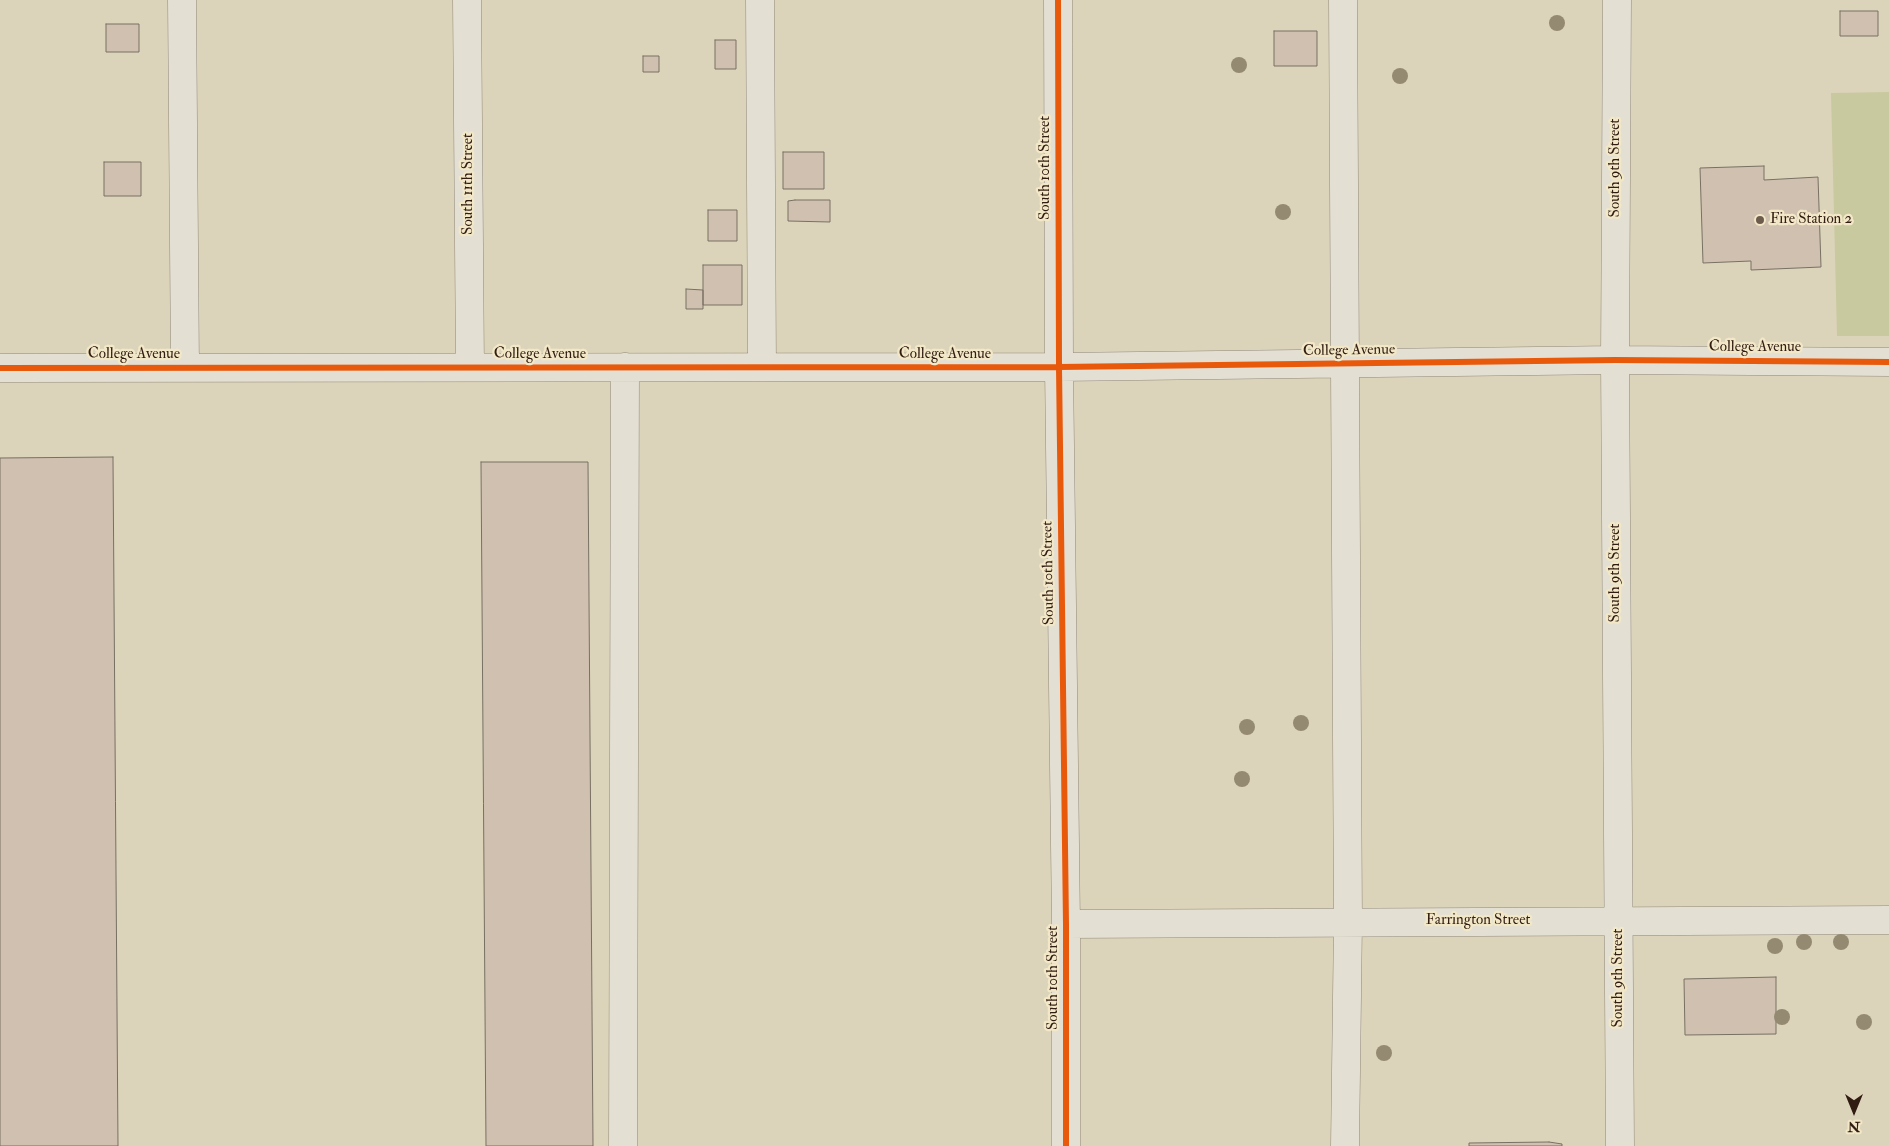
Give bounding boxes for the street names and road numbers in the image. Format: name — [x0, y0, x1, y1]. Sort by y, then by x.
street label: South 10th Street — [1037, 116, 1055, 220]
street label: South 9th Street — [1607, 119, 1625, 217]
street label: South 11th Street — [460, 133, 478, 235]
street label: College Avenue — [1709, 339, 1801, 357]
street label: College Avenue — [1303, 341, 1395, 361]
street label: College Avenue — [88, 346, 180, 364]
street label: College Avenue — [494, 346, 586, 364]
street label: College Avenue — [899, 346, 991, 364]
street label: South 10th Street — [1039, 521, 1059, 625]
street label: South 9th Street — [1607, 524, 1625, 622]
street label: Farrington Street — [1426, 912, 1530, 930]
street label: South 10th Street — [1045, 926, 1063, 1030]
street label: South 9th Street — [1610, 929, 1628, 1027]

